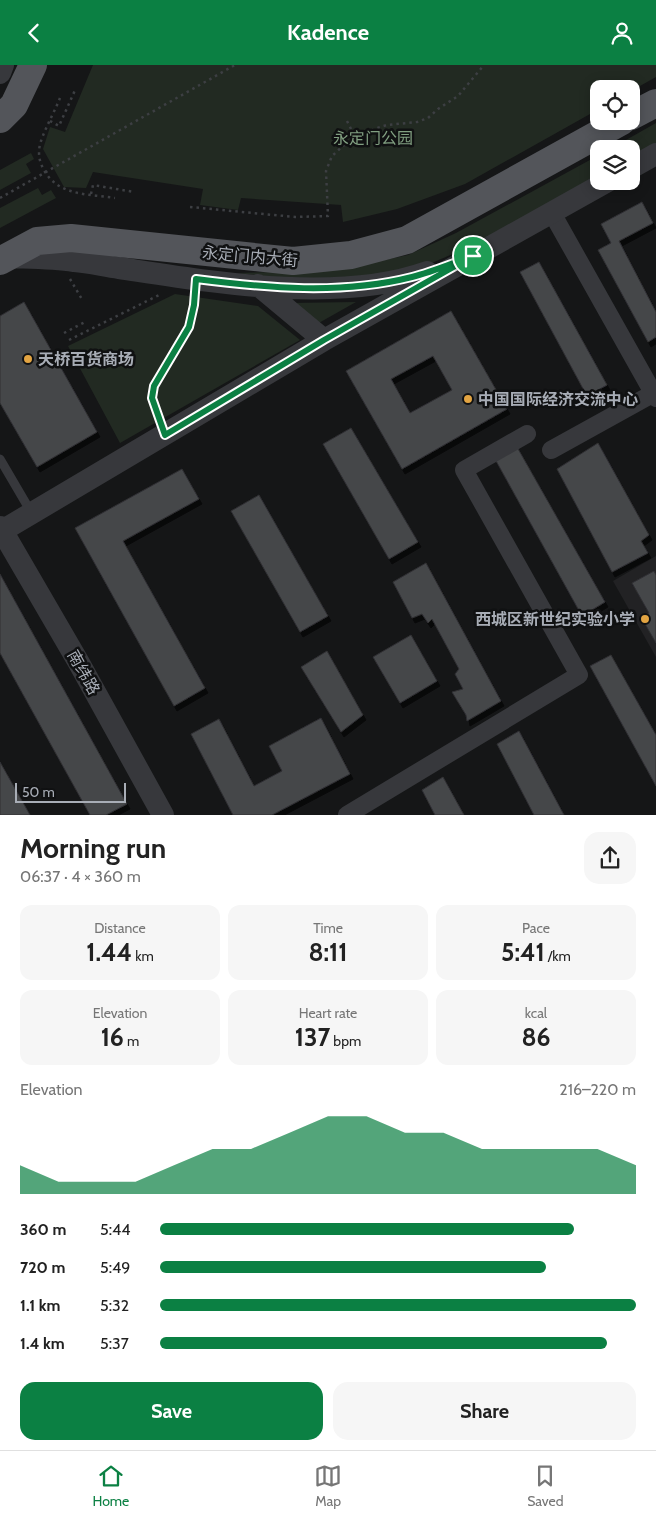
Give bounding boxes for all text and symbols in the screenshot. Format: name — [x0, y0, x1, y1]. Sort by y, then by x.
icon: back — [20, 19, 48, 47]
text: Kadence — [287, 19, 369, 46]
icon: person — [608, 19, 636, 47]
map controls — [590, 80, 640, 190]
button: locate — [590, 80, 640, 130]
park label: 永定门公园 — [333, 129, 413, 148]
button: layers — [590, 140, 640, 190]
pin — [452, 235, 494, 277]
icon: arrive — [459, 242, 487, 270]
street label: 永定门内大街 — [201, 243, 299, 270]
place label: 天桥百货商场 — [38, 350, 134, 369]
marker: 天桥百货商场 — [22, 353, 34, 365]
place label: 中国国际经济交流中心 — [478, 390, 638, 409]
marker: 中国国际经济交流中心 — [462, 393, 474, 405]
place label: 西城区新世纪实验小学 — [475, 610, 635, 629]
marker: 西城区新世纪实验小学 — [639, 613, 651, 625]
street label: 南纬路 — [64, 647, 104, 698]
scale bar — [15, 780, 126, 803]
text: 50 m — [22, 783, 55, 801]
text: Morning run — [20, 831, 166, 865]
button: share — [584, 832, 636, 884]
text: 06:37 · 4 × 360 m — [20, 867, 141, 886]
text: Distance — [94, 919, 146, 937]
text: Time — [313, 919, 343, 937]
text: Pace — [522, 919, 550, 937]
text: 1.44 — [86, 937, 132, 967]
text: 8:11 — [308, 937, 348, 967]
text: 5:41 — [501, 937, 545, 967]
text: km — [132, 947, 154, 965]
text: /km — [545, 947, 571, 965]
text: Elevation — [93, 1004, 147, 1022]
text: Heart rate — [299, 1004, 357, 1022]
text: kcal — [525, 1004, 547, 1022]
text: 16 — [101, 1022, 124, 1052]
text: 137 — [295, 1022, 330, 1052]
text: 86 — [521, 1022, 551, 1052]
text: m — [124, 1032, 139, 1050]
text: bpm — [330, 1032, 361, 1050]
text: Elevation — [20, 1080, 83, 1099]
text: 216–220 m — [559, 1080, 636, 1099]
text: 360 m — [20, 1220, 66, 1239]
text: 5:44 — [100, 1220, 130, 1239]
text: 720 m — [20, 1258, 65, 1277]
text: 5:49 — [100, 1258, 130, 1277]
text: 1.1 km — [20, 1296, 60, 1315]
text: 5:32 — [100, 1296, 129, 1315]
text: 1.4 km — [20, 1334, 65, 1353]
text: 5:37 — [100, 1334, 129, 1353]
button: Save — [20, 1382, 323, 1440]
button: Share — [333, 1382, 636, 1440]
tab: Home — [92, 1462, 129, 1510]
tab: Map — [314, 1462, 342, 1510]
tab: Saved — [527, 1462, 564, 1510]

